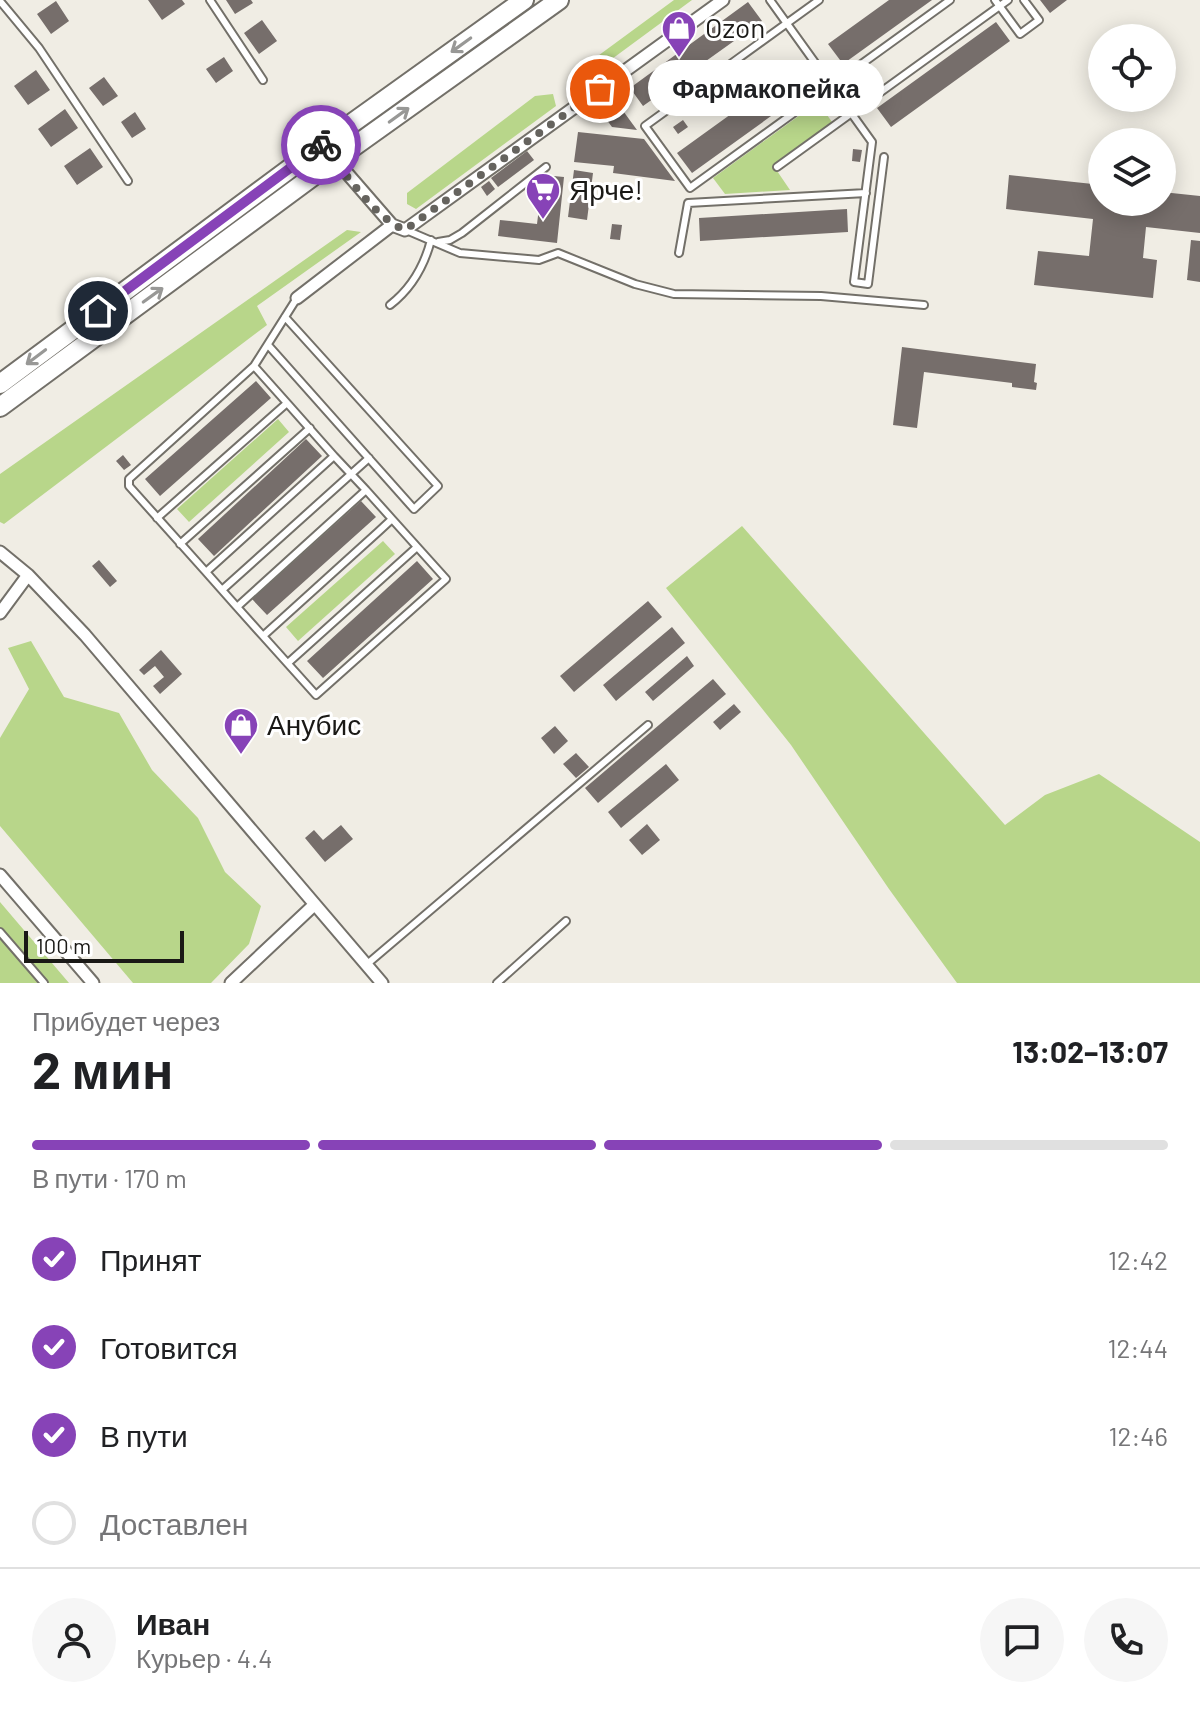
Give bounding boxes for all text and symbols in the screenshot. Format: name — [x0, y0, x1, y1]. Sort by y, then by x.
shop icon: Ozon — [660, 9, 698, 59]
place label: Ozon — [705, 10, 765, 44]
map controls — [1088, 24, 1176, 216]
button: locate — [1088, 24, 1176, 112]
one-way arrow — [450, 37, 472, 54]
pin — [566, 55, 634, 123]
callout: Фармакопейка — [648, 61, 884, 117]
icon: bag — [578, 67, 622, 111]
text: Фармакопейка — [672, 72, 860, 103]
courier — [281, 105, 361, 185]
one-way arrow — [387, 107, 409, 123]
icon: bike — [299, 123, 343, 167]
button: layers — [1088, 128, 1176, 216]
supermarket icon: Ярче! — [524, 171, 562, 221]
place label: Ярче! — [569, 172, 643, 206]
pin — [64, 277, 132, 345]
one-way arrow — [142, 286, 163, 303]
icon: home — [76, 289, 120, 333]
one-way arrow — [25, 349, 47, 366]
shop icon: Анубис — [222, 706, 260, 756]
place label: Анубис — [267, 707, 361, 741]
scale bar — [24, 927, 184, 963]
text: 100 m — [36, 932, 91, 958]
text: Прибудет через — [32, 1005, 220, 1036]
text: 13:02–13:07 — [1012, 1033, 1168, 1069]
text: 2 мин — [32, 1037, 173, 1099]
text: В пути · 170 m — [32, 1162, 187, 1193]
icon: check — [32, 1237, 76, 1281]
text: Принят — [100, 1241, 202, 1277]
text: 12:42 — [1108, 1244, 1168, 1275]
icon: check — [32, 1325, 76, 1369]
text: Готовится — [100, 1329, 238, 1365]
text: 12:44 — [1107, 1332, 1168, 1363]
icon: check — [32, 1413, 76, 1457]
text: В пути — [100, 1417, 188, 1453]
text: 12:46 — [1108, 1420, 1168, 1451]
text: Доставлен — [100, 1505, 248, 1541]
button: person — [32, 1598, 116, 1682]
button: chat — [980, 1598, 1064, 1682]
button: phone — [1084, 1598, 1168, 1682]
text: Иван — [136, 1605, 210, 1641]
text: Курьер · 4.4 — [136, 1642, 273, 1673]

